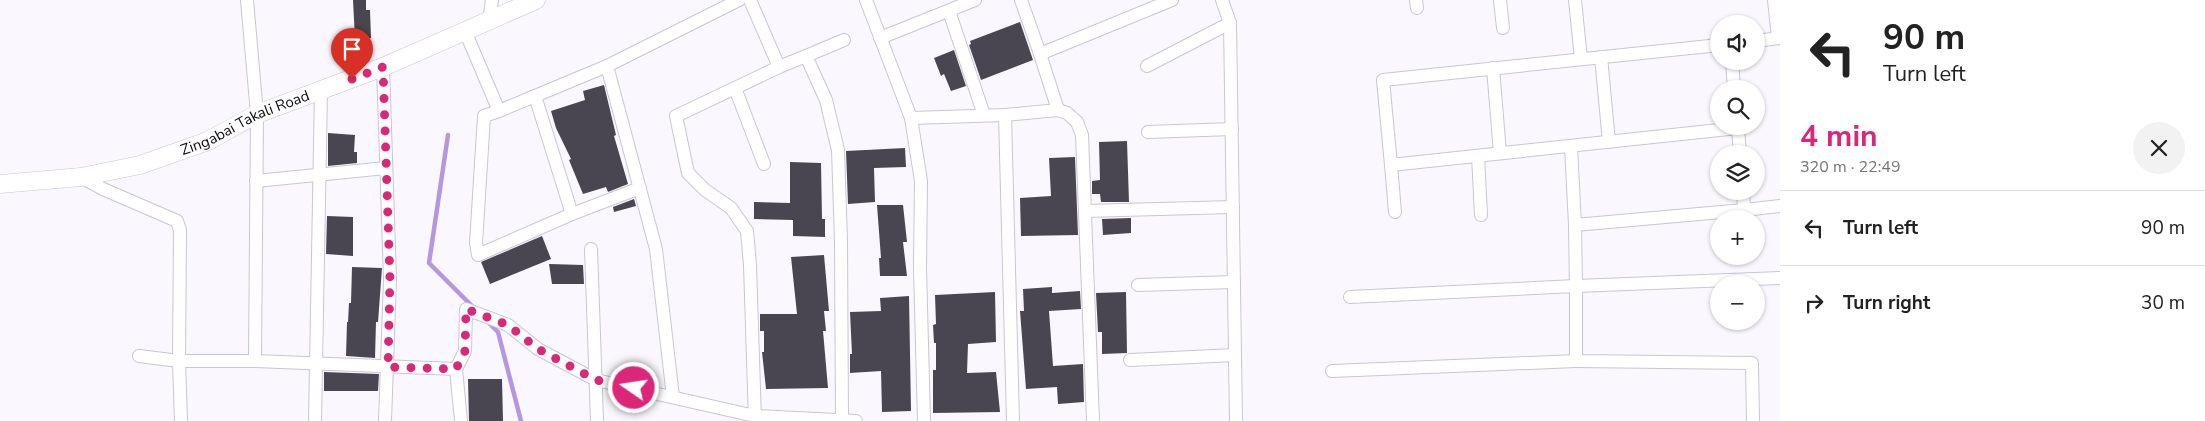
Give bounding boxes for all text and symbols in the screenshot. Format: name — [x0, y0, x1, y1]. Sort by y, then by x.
text: 90 m — [1883, 14, 1965, 61]
map controls — [1710, 15, 1765, 330]
button: sound — [1710, 15, 1765, 70]
icon: left — [1800, 20, 1865, 85]
pin — [331, 28, 373, 79]
icon: arrive — [338, 35, 366, 63]
text: Turn left — [1883, 59, 1966, 89]
button: search — [1710, 80, 1765, 135]
street label: Zingabai Takali Road — [178, 85, 312, 160]
text: 4 min — [1800, 116, 1878, 157]
button: close — [2133, 122, 2185, 174]
button: layers — [1710, 145, 1765, 200]
text: 320 m · 22:49 — [1800, 156, 1901, 178]
button: + — [1710, 210, 1765, 265]
icon: left — [1800, 214, 1828, 242]
text: Turn left — [1843, 215, 1918, 241]
text: 90 m — [2141, 215, 2185, 241]
button: − — [1710, 275, 1765, 330]
icon: right — [1800, 289, 1828, 317]
text: Turn right — [1843, 290, 1930, 316]
text: 30 m — [2141, 290, 2185, 316]
position arrow — [607, 361, 659, 413]

